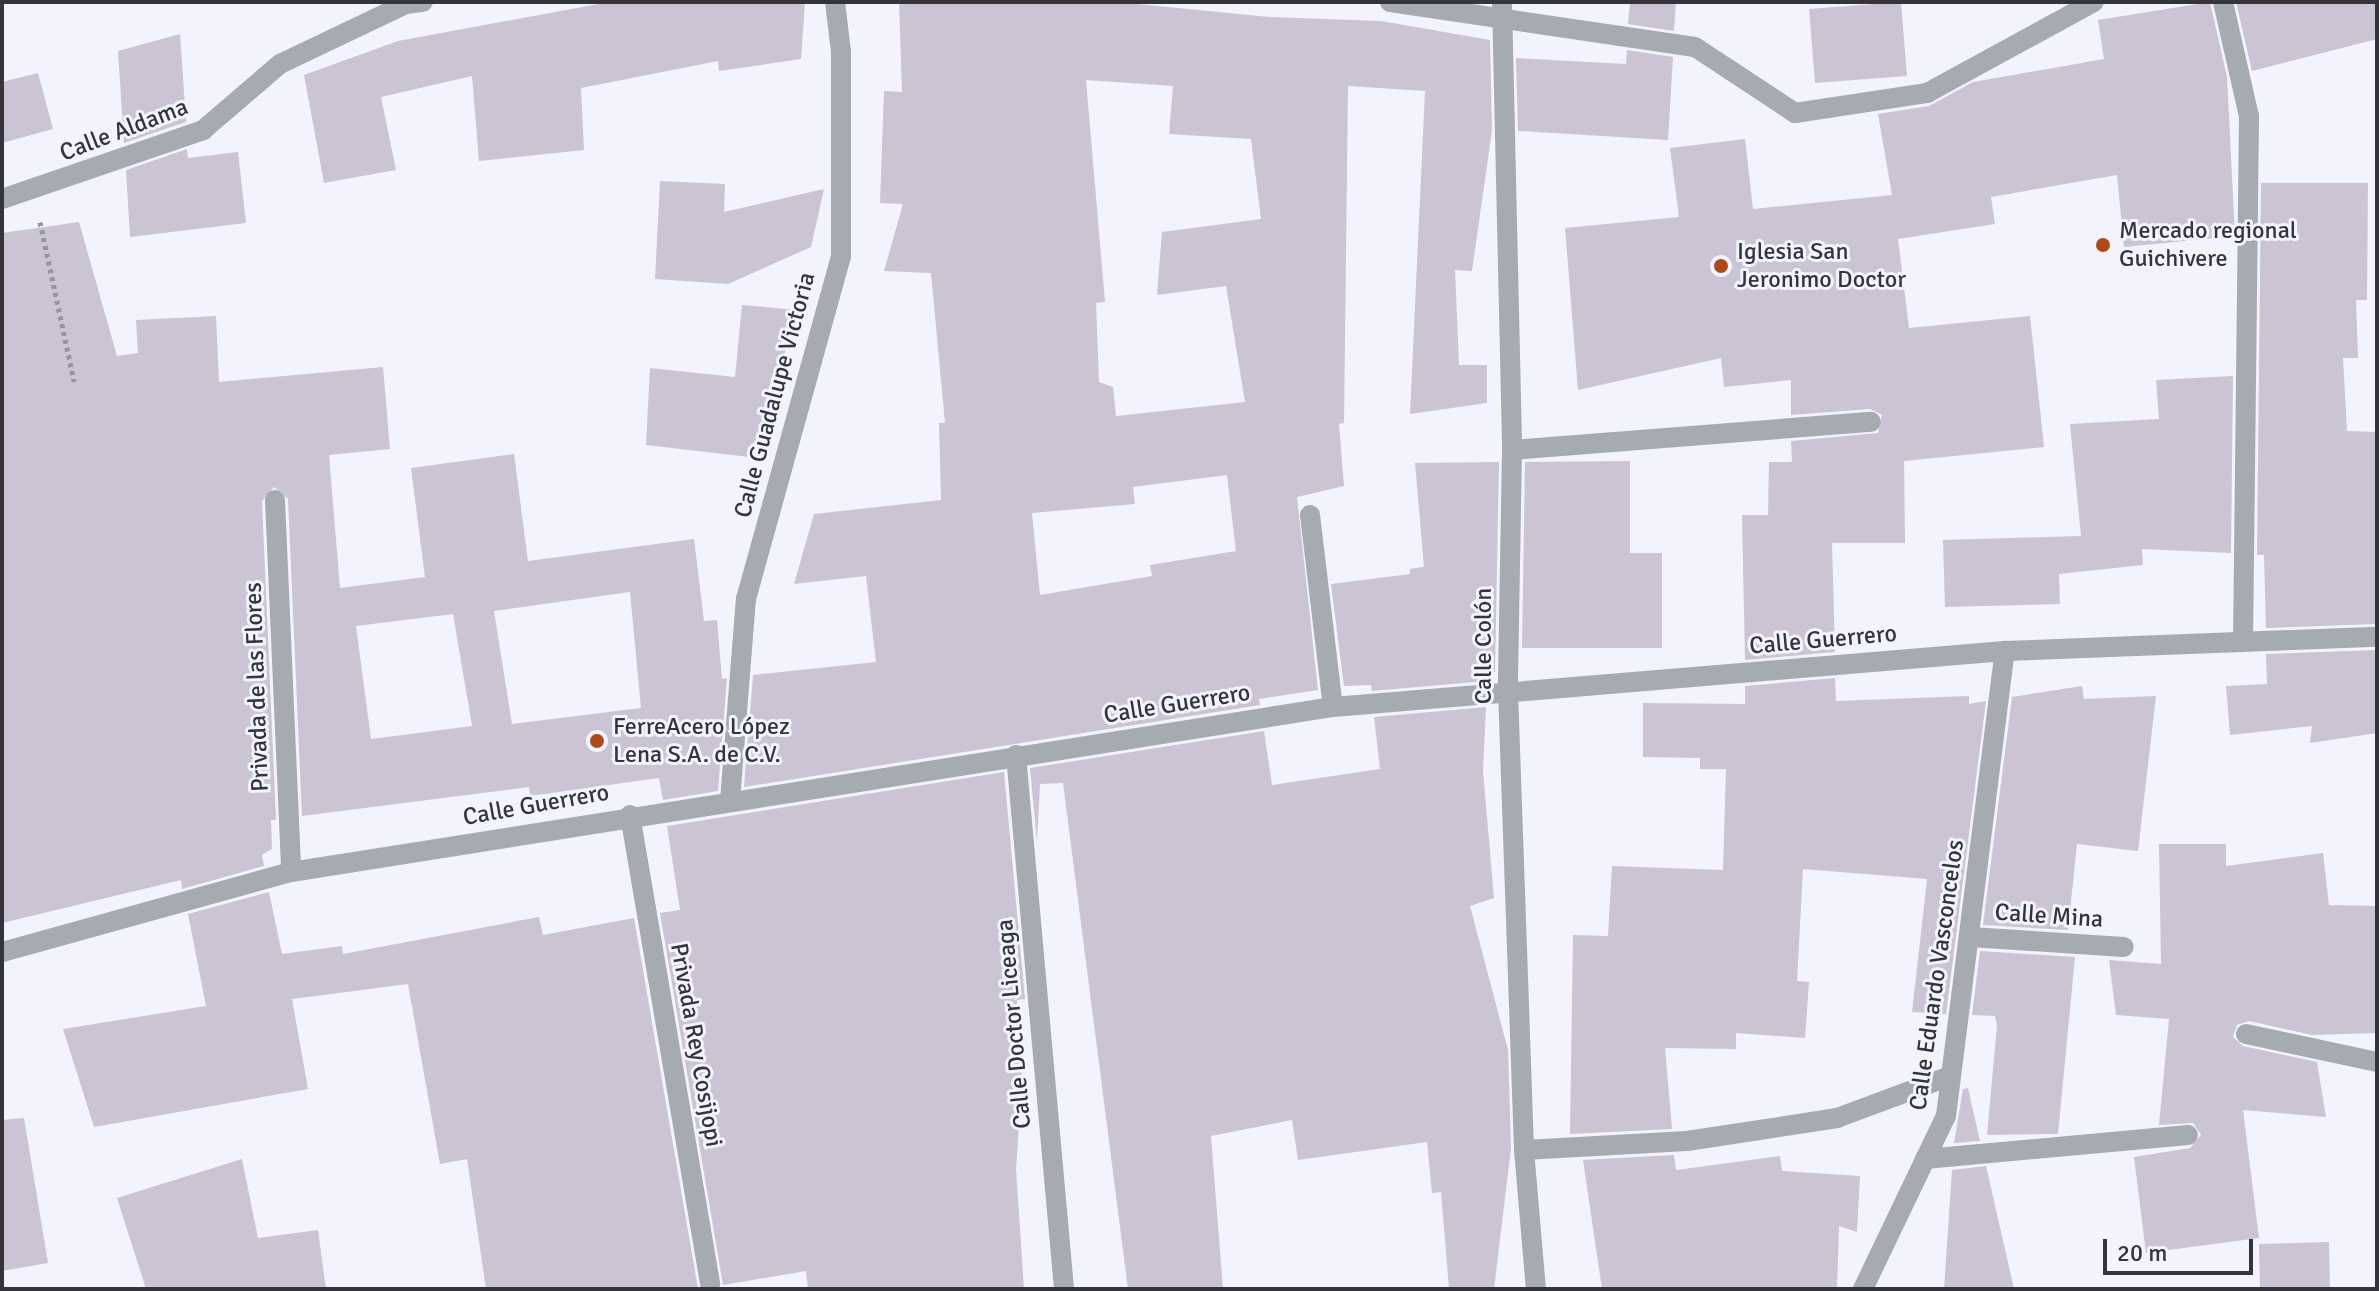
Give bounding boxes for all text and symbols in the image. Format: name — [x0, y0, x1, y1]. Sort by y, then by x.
street label: Calle Aldama — [56, 92, 192, 168]
place label: Mercado regional Guichivere — [2119, 217, 2297, 273]
marker: Mercado regional Guichivere — [2094, 236, 2112, 254]
place label: Iglesia San Jeronimo Doctor — [1737, 238, 1906, 294]
marker: Iglesia San Jeronimo Doctor — [1712, 257, 1730, 275]
street label: Calle Guadalupe Victoria — [728, 269, 822, 521]
street label: Privada de las Flores — [239, 582, 275, 792]
street label: Calle Colón — [1470, 588, 1498, 704]
street label: Calle Guerrero — [1748, 619, 1898, 661]
street label: Calle Guerrero — [1102, 678, 1252, 730]
place label: FerreAcero López Lena S.A. de C.V. — [613, 713, 790, 769]
marker: FerreAcero López Lena S.A. de C.V. — [588, 732, 606, 750]
street label: Calle Guerrero — [461, 778, 611, 832]
street label: Calle Eduardo Vasconcelos — [1904, 838, 1970, 1112]
street label: Calle Mina — [1994, 898, 2104, 934]
street label: Calle Doctor Liceaga — [990, 918, 1038, 1130]
street label: Privada Rey Cosijopi — [664, 941, 728, 1149]
scale bar — [2107, 1223, 2257, 1273]
text: 20 m — [2117, 1238, 2167, 1268]

